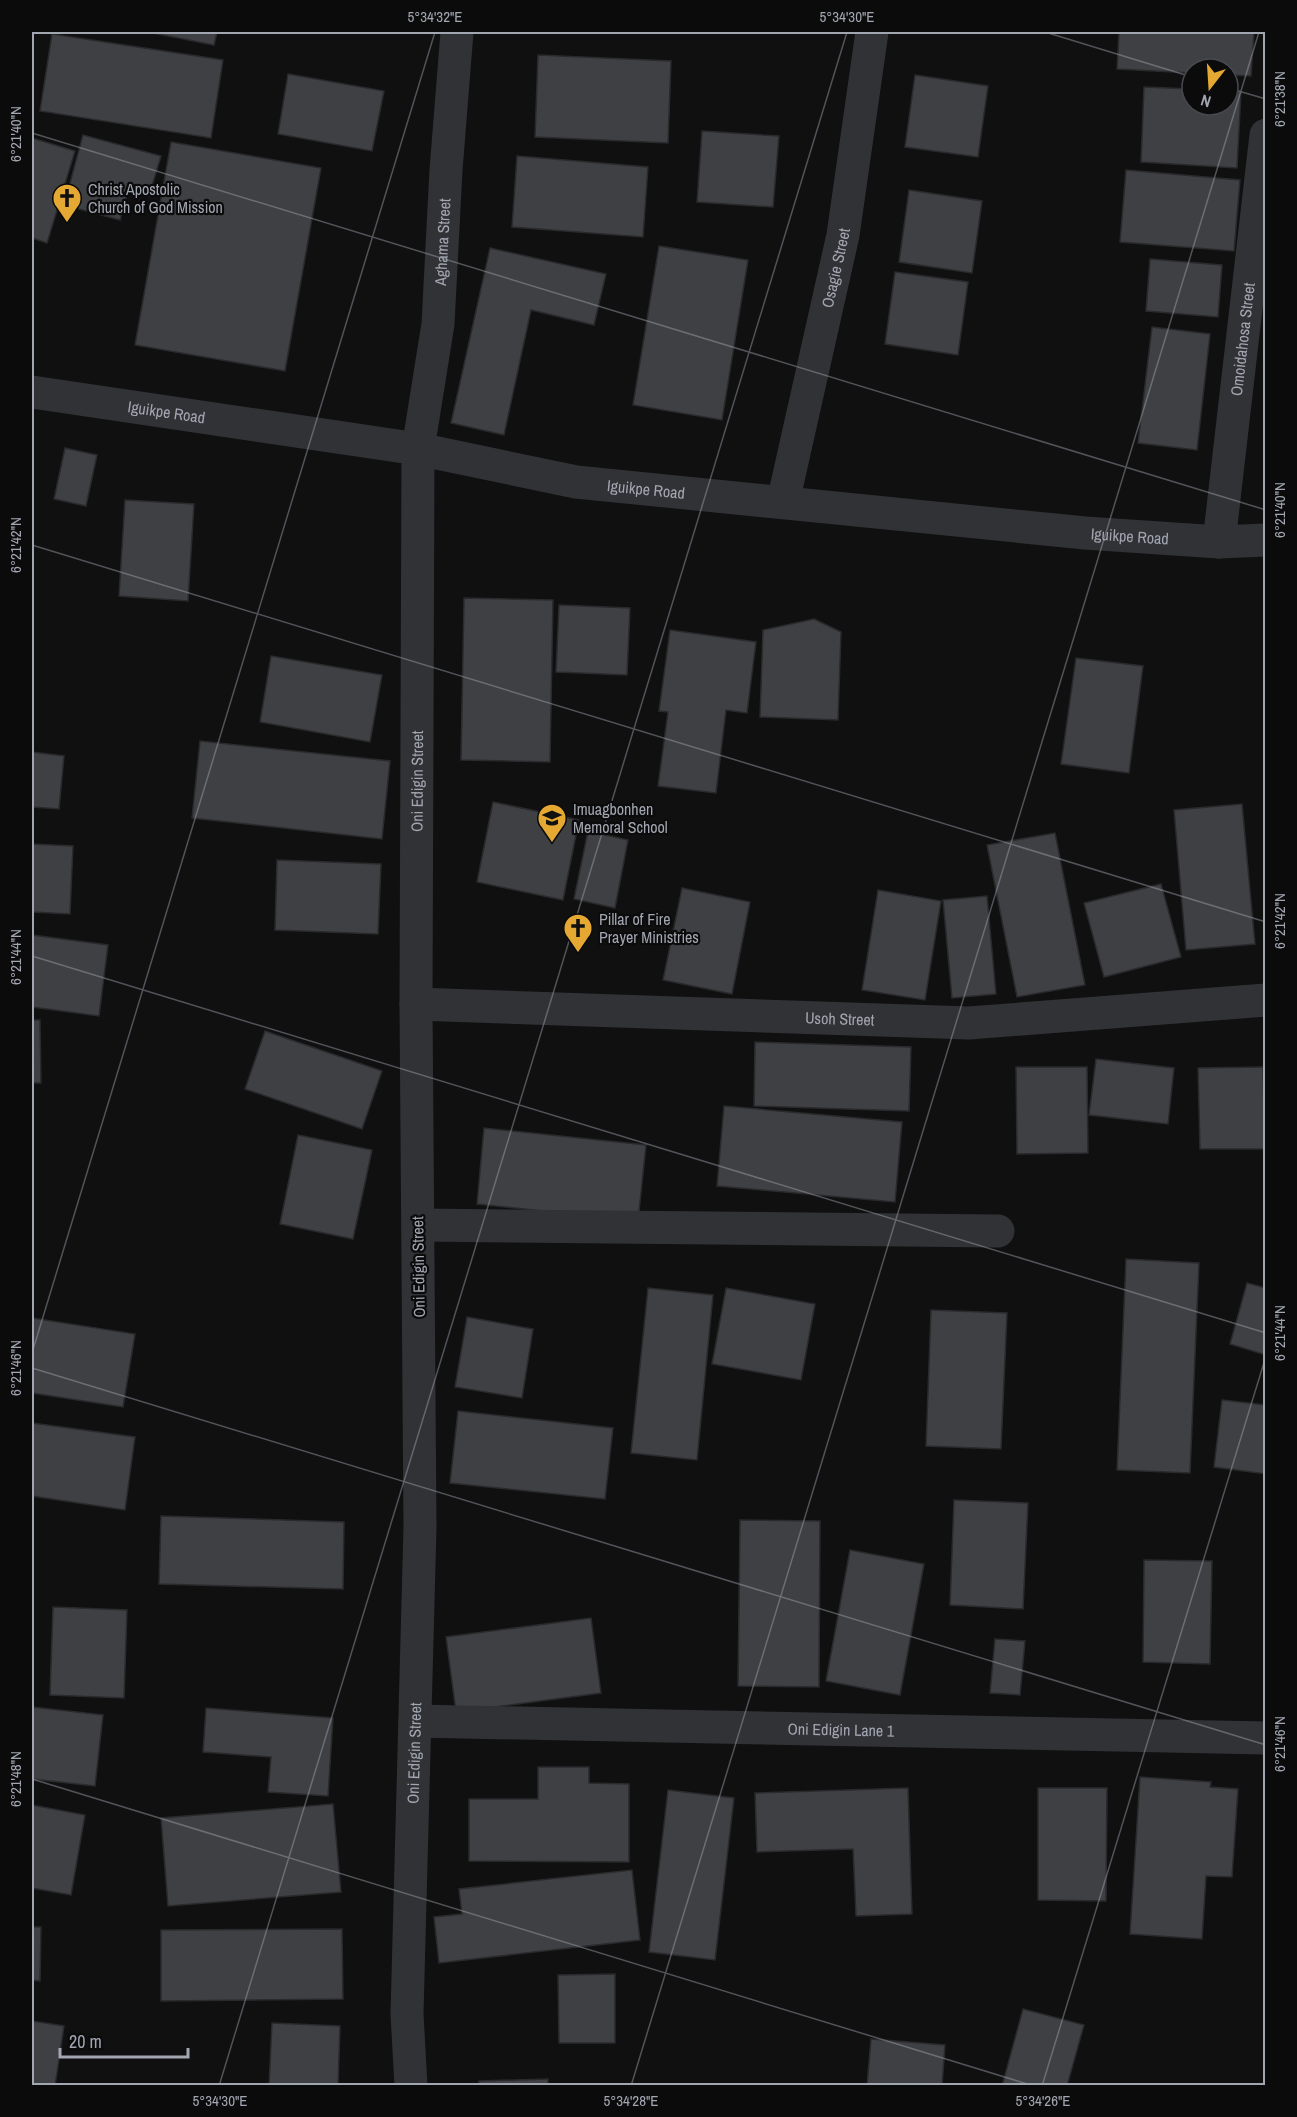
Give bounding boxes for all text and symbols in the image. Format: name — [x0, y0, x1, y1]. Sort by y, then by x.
text: 5°34'32"E — [407, 6, 463, 27]
text: 5°34'30"E — [819, 6, 875, 27]
north arrow — [1180, 57, 1240, 117]
text: 6°21'38"N — [1269, 71, 1290, 127]
text: N — [1198, 89, 1213, 113]
text: 6°21'40"N — [5, 106, 26, 162]
place label: Christ Apostolic Church of God Mission — [88, 178, 223, 218]
church icon: Christ Apostolic Church of God Mission — [51, 182, 83, 224]
street label: Aghama Street — [429, 197, 456, 287]
street label: Osagie Street — [816, 226, 855, 310]
street label: Omoidahosa Street — [1225, 281, 1260, 397]
street label: Iguikpe Road — [126, 395, 207, 428]
street label: Iguikpe Road — [606, 474, 686, 504]
text: 6°21'40"N — [1269, 482, 1290, 538]
text: 6°21'42"N — [5, 517, 26, 573]
street label: Iguikpe Road — [1090, 522, 1169, 550]
street label: Oni Edigin Street — [406, 730, 428, 832]
place label: Imuagbonhen Memoral School — [573, 798, 668, 838]
school or university icon: Imuagbonhen Memoral School — [536, 802, 568, 844]
text: 6°21'42"N — [1269, 893, 1290, 949]
place label: Pillar of Fire Prayer Ministries — [599, 908, 699, 948]
church icon: Pillar of Fire Prayer Ministries — [562, 912, 594, 954]
text: 6°21'44"N — [5, 929, 26, 985]
street label: Usoh Street — [805, 1006, 875, 1031]
street label: Oni Edigin Street — [406, 1216, 430, 1318]
text: 6°21'44"N — [1269, 1305, 1290, 1361]
text: 6°21'46"N — [5, 1340, 26, 1396]
street label: Oni Edigin Street — [402, 1702, 426, 1804]
text: 6°21'46"N — [1269, 1716, 1290, 1772]
street label: Oni Edigin Lane 1 — [787, 1717, 895, 1742]
text: 6°21'48"N — [5, 1751, 26, 1807]
scale bar — [60, 2021, 188, 2059]
text: 20 m — [69, 2029, 102, 2054]
text: 5°34'30"E — [192, 2090, 248, 2111]
text: 5°34'28"E — [603, 2090, 659, 2111]
text: 5°34'26"E — [1015, 2090, 1071, 2111]

